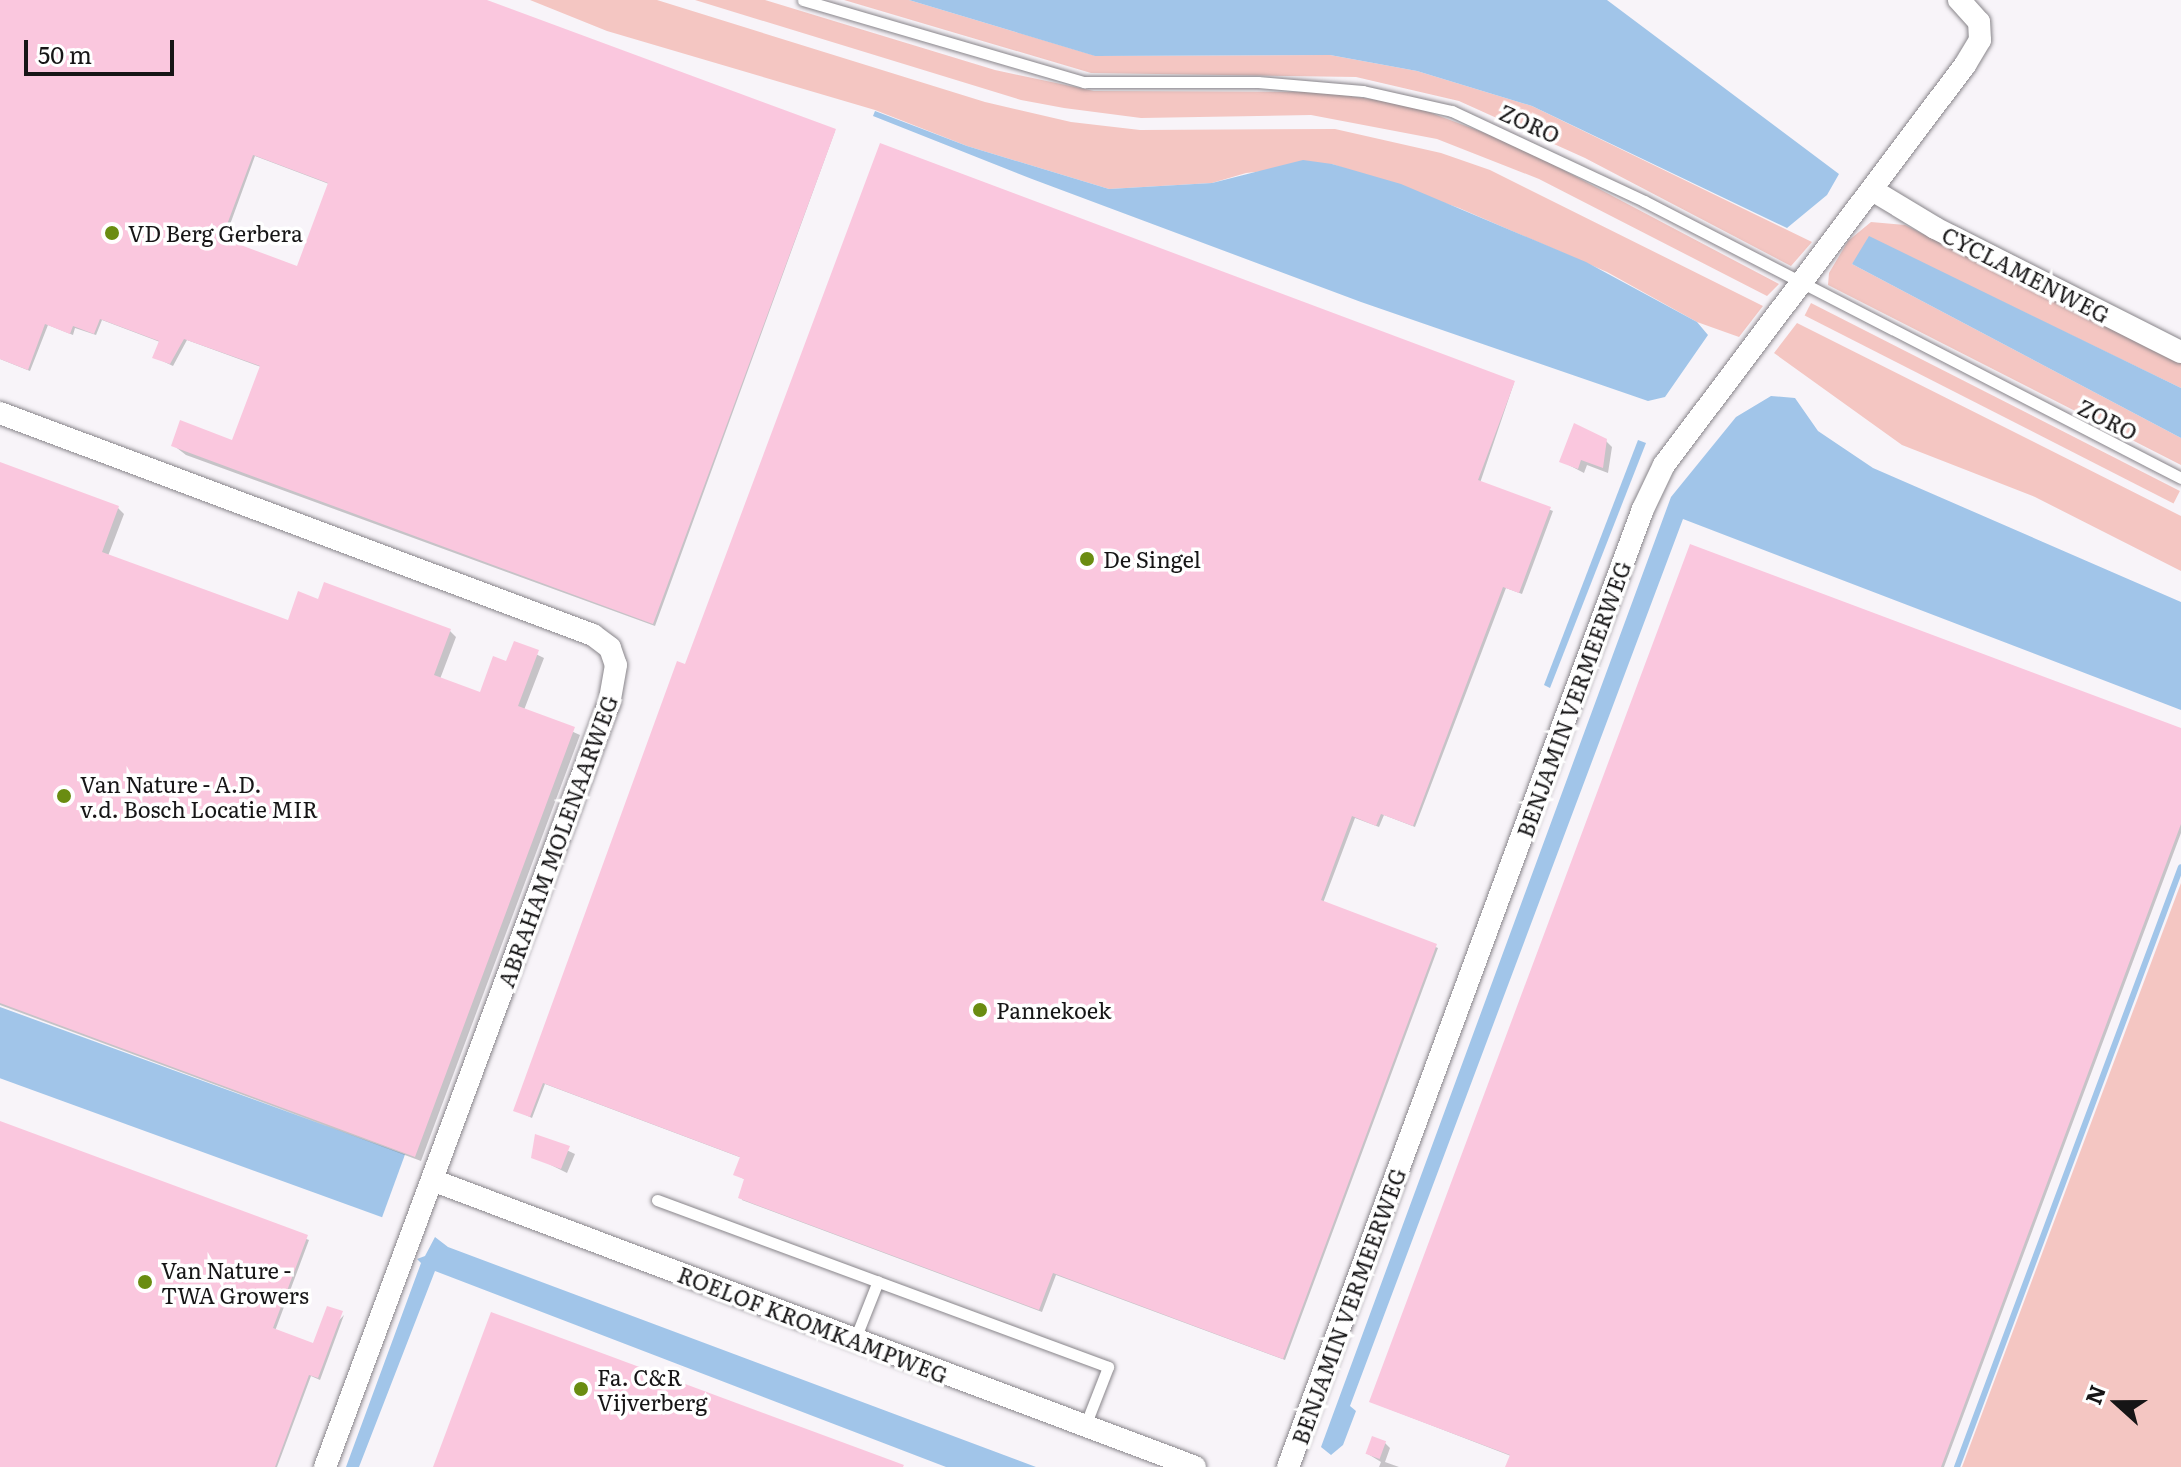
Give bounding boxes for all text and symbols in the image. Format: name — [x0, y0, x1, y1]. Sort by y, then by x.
scale bar — [28, 24, 178, 74]
text: 50 m — [38, 36, 92, 71]
street label: ZORO — [1496, 98, 1564, 148]
place label: VD Berg Gerbera — [128, 220, 303, 246]
street label: CYCLAMENWEG — [1938, 220, 2114, 328]
marker: VD Berg Gerbera — [103, 224, 121, 242]
street label: ZORO — [2074, 393, 2142, 445]
place label: De Singel — [1103, 546, 1201, 572]
marker: De Singel — [1078, 550, 1096, 568]
street label: BENJAMIN VERMEERWEG — [1511, 557, 1635, 841]
street label: ABRAHAM MOLENAARWEG — [492, 691, 622, 991]
place label: Van Nature - A.D. v.d. Bosch Locatie MIR — [80, 770, 318, 822]
marker: Van Nature - A.D. v.d. Bosch Locatie MIR — [55, 787, 73, 805]
place label: Pannekoek — [996, 997, 1111, 1023]
marker: Pannekoek — [971, 1001, 989, 1019]
street label: BENJAMIN VERMEERWEG — [1286, 1164, 1410, 1448]
place label: Van Nature - TWA Growers — [161, 1256, 309, 1308]
street label: ROELOF KROMKAMPWEG — [674, 1260, 952, 1388]
marker: Van Nature - TWA Growers — [136, 1273, 154, 1291]
place label: Fa. C&R Vijverberg — [597, 1363, 707, 1414]
north arrow — [2077, 1363, 2157, 1443]
marker: Fa. C&R Vijverberg — [572, 1380, 590, 1398]
text: N — [2075, 1380, 2113, 1409]

